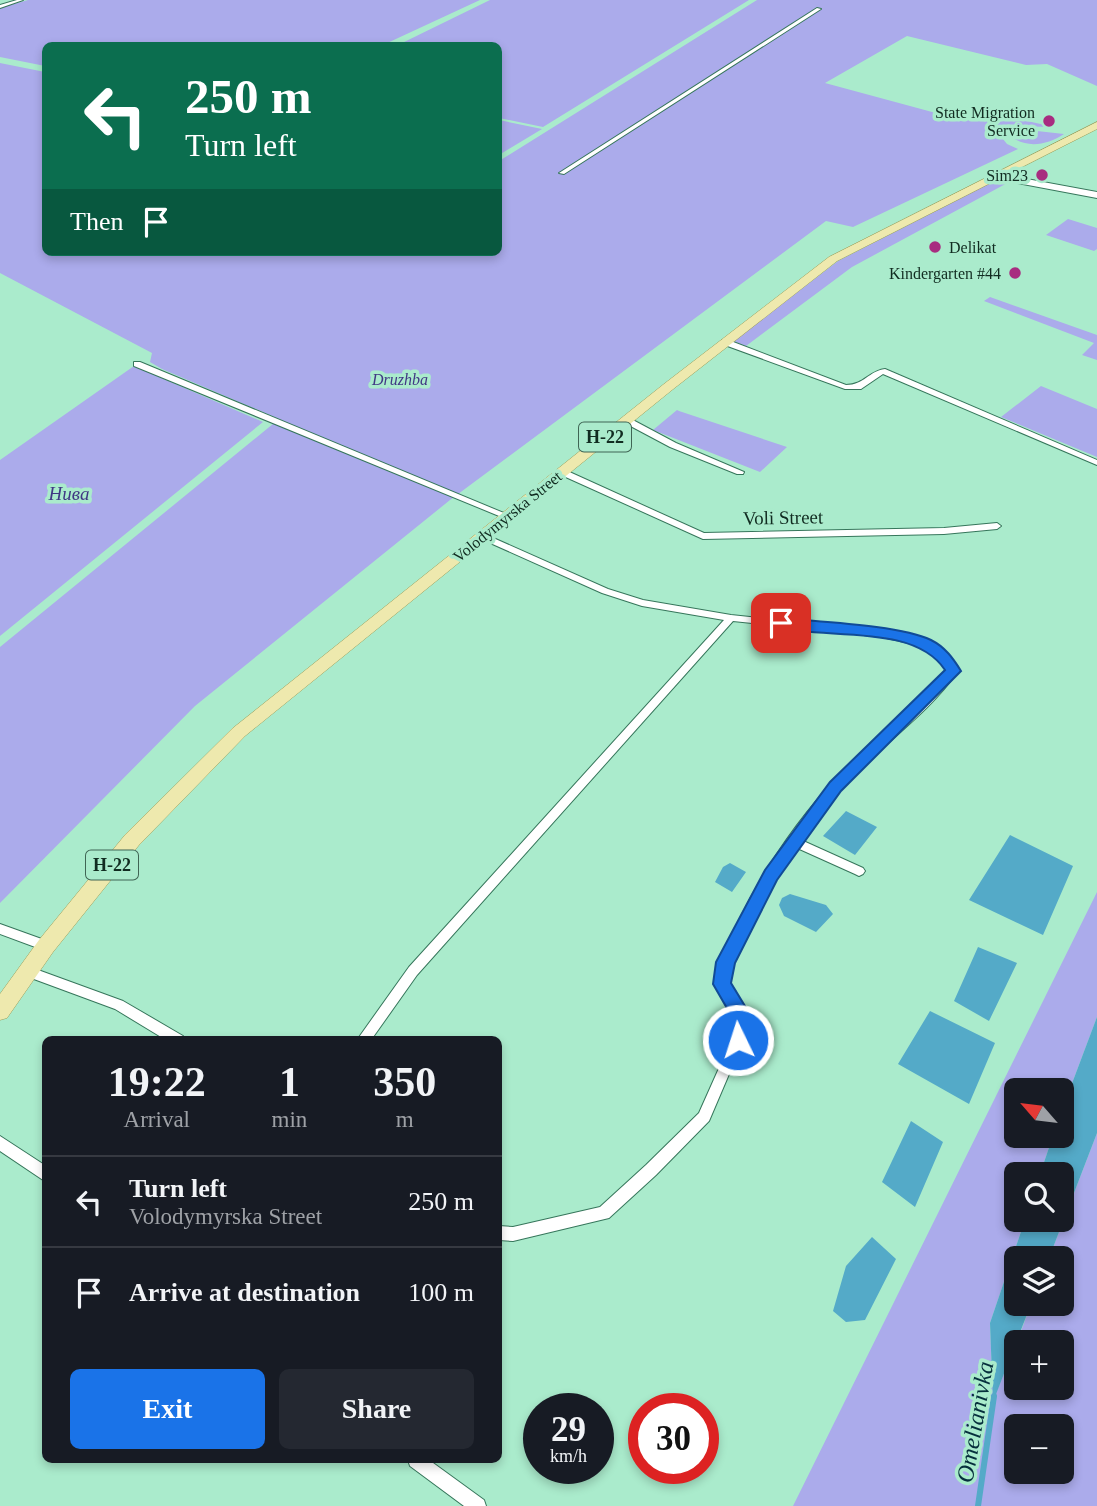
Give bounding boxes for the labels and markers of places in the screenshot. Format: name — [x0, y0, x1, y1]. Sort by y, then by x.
place label: State Migration Service — [935, 104, 1035, 139]
marker: State Migration Service — [1041, 113, 1057, 129]
place label: Sim23 — [986, 167, 1028, 184]
marker: Sim23 — [1034, 167, 1050, 183]
marker: Delikat — [927, 239, 943, 255]
place label: Delikat — [949, 239, 997, 256]
place label: Kindergarten #44 — [889, 265, 1001, 283]
marker: Kindergarten #44 — [1007, 265, 1023, 281]
pin — [751, 593, 811, 653]

